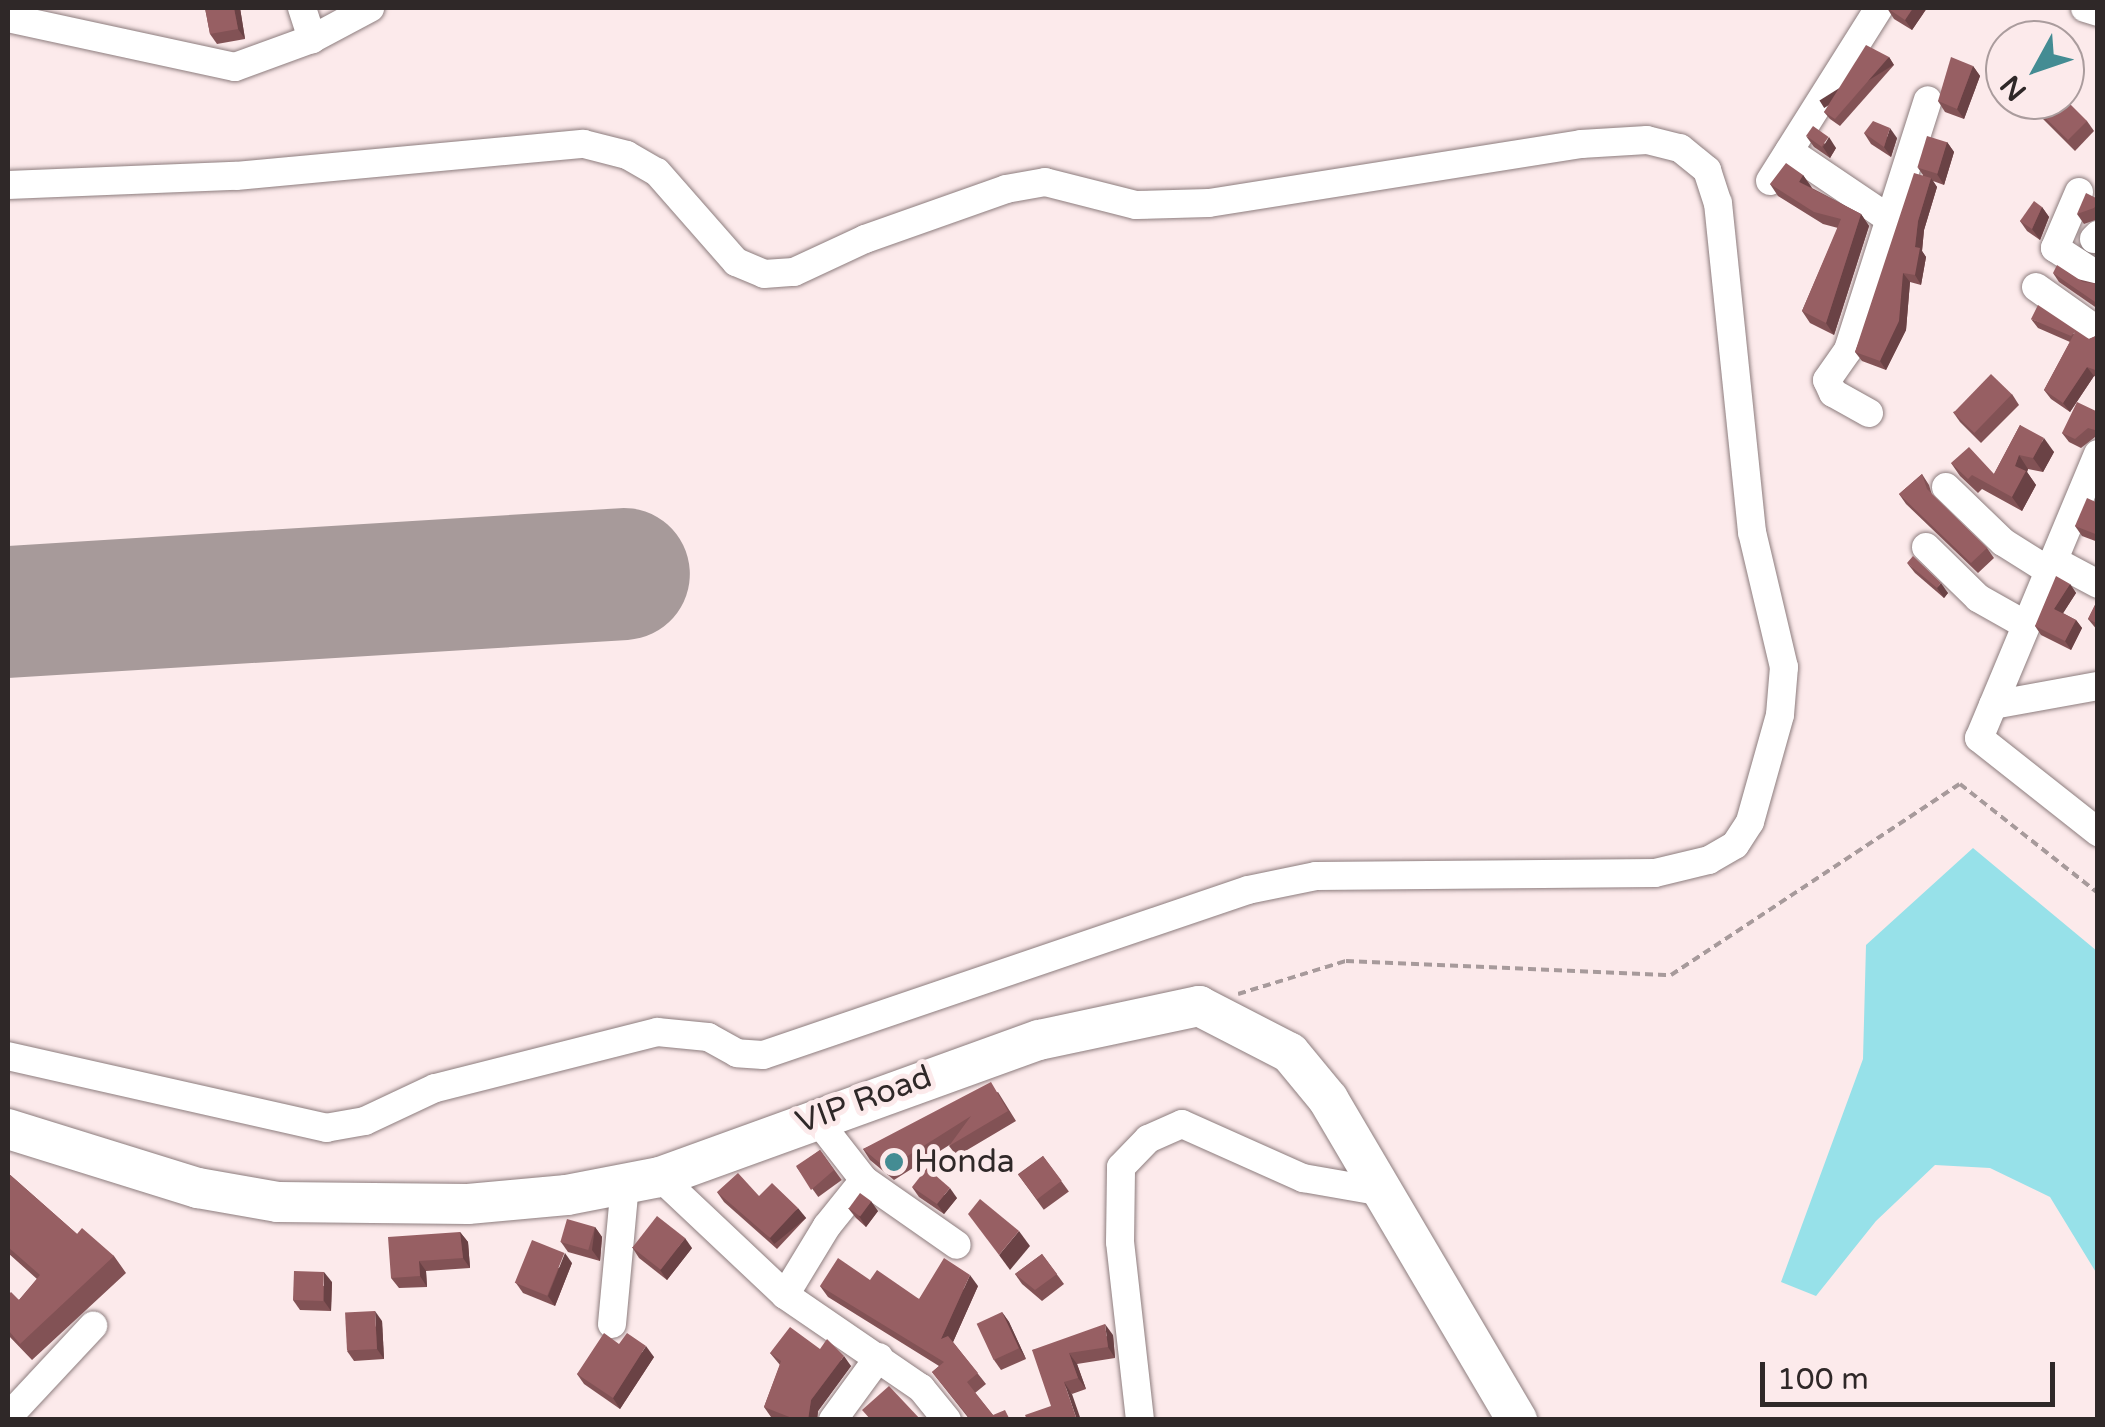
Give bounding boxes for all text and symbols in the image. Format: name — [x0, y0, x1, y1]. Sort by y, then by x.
north arrow — [1985, 20, 2085, 120]
text: N — [1993, 68, 2034, 108]
street label: VIP Road — [791, 1058, 937, 1142]
place label: Honda — [914, 1143, 1015, 1181]
marker: Honda — [883, 1151, 905, 1173]
scale bar — [1765, 1342, 2060, 1404]
text: 100 m — [1777, 1361, 1869, 1398]

